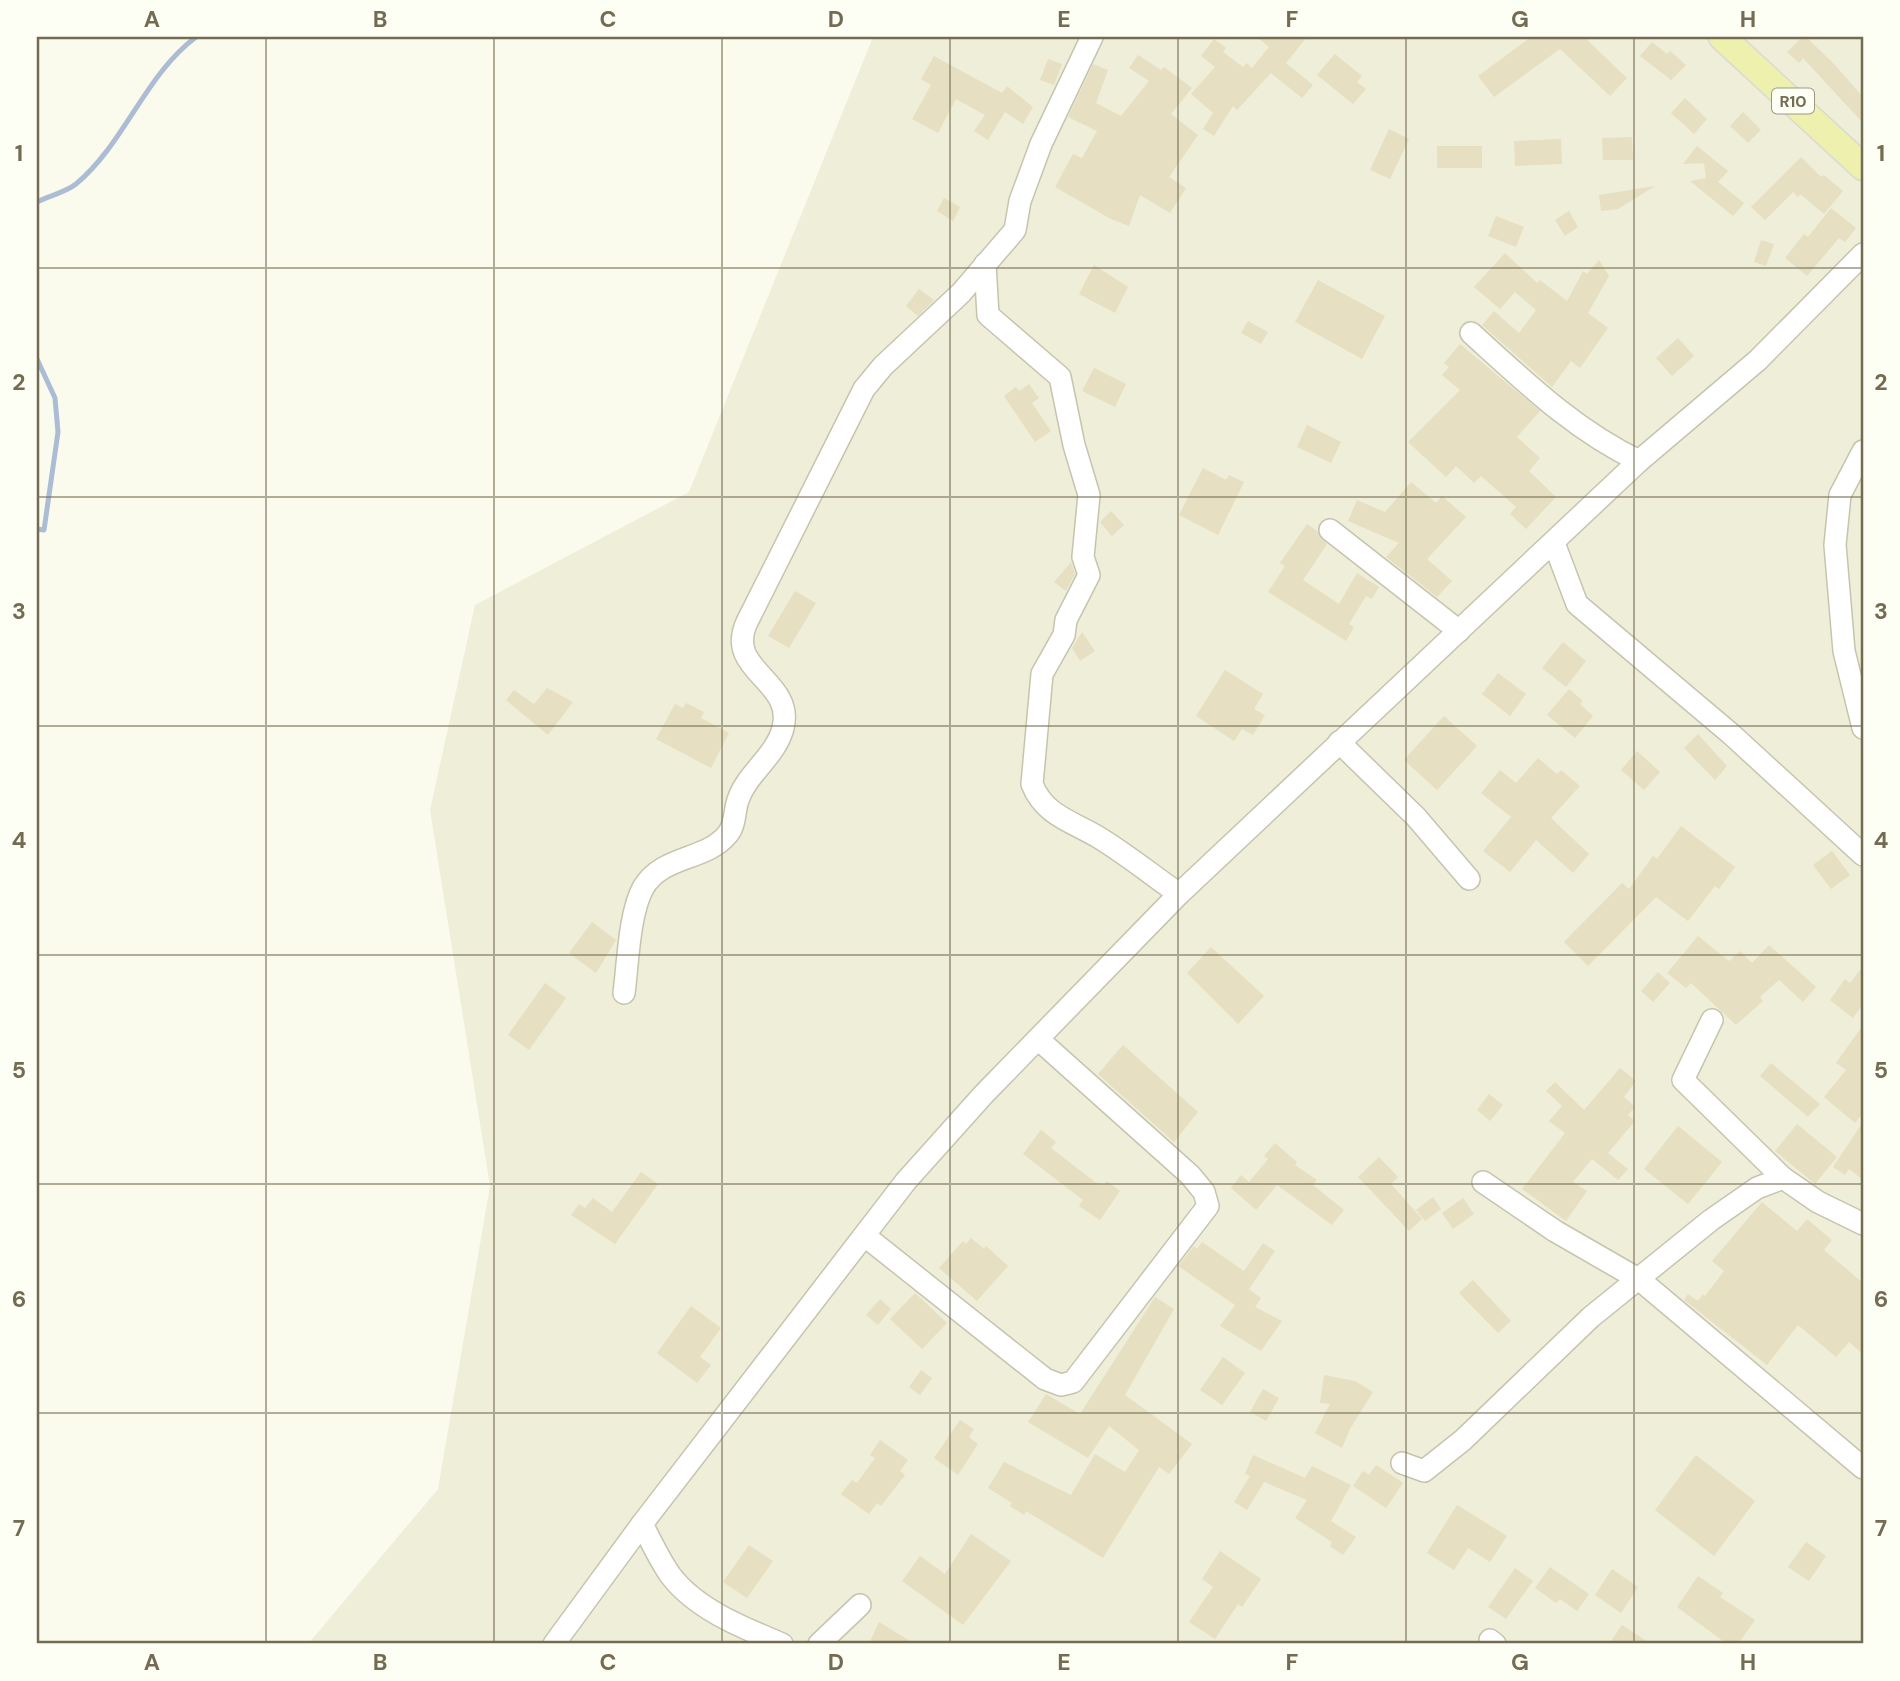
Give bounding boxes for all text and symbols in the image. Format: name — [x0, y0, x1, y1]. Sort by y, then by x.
text: A — [144, 4, 160, 34]
text: B — [373, 4, 387, 34]
text: C — [600, 4, 616, 34]
text: D — [828, 4, 844, 34]
text: E — [1057, 4, 1071, 34]
text: F — [1286, 4, 1299, 34]
text: G — [1511, 4, 1529, 34]
text: H — [1740, 4, 1756, 34]
road number: R10 — [1772, 88, 1814, 114]
text: 1 — [15, 138, 23, 168]
text: 1 — [1877, 138, 1885, 168]
text: 2 — [12, 367, 26, 397]
text: 2 — [1874, 367, 1888, 397]
text: 3 — [12, 596, 26, 626]
text: 3 — [1874, 596, 1888, 626]
text: 4 — [12, 825, 27, 855]
text: 4 — [1874, 825, 1889, 855]
text: 5 — [12, 1055, 26, 1085]
text: 5 — [1874, 1055, 1888, 1085]
text: 6 — [12, 1284, 26, 1314]
text: 6 — [1874, 1284, 1888, 1314]
text: 7 — [13, 1513, 25, 1543]
text: 7 — [1875, 1513, 1887, 1543]
text: A — [144, 1647, 160, 1677]
text: B — [373, 1647, 387, 1677]
text: C — [600, 1647, 616, 1677]
text: D — [828, 1647, 844, 1677]
text: E — [1057, 1647, 1071, 1677]
text: F — [1286, 1647, 1299, 1677]
text: G — [1511, 1647, 1529, 1677]
text: H — [1740, 1647, 1756, 1677]

